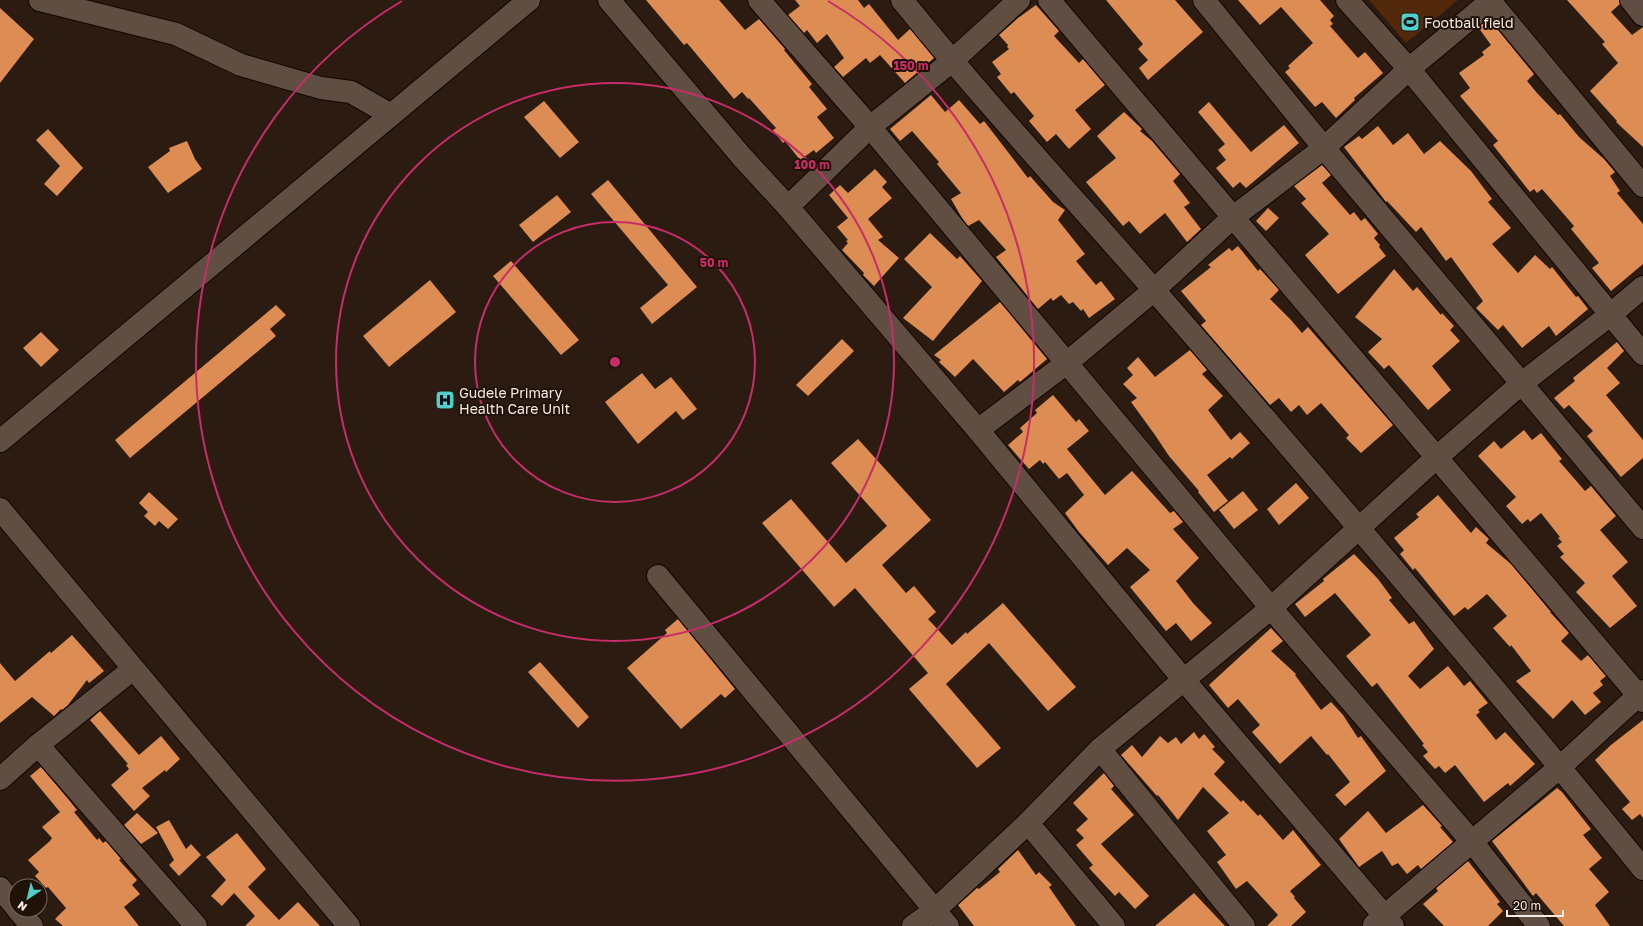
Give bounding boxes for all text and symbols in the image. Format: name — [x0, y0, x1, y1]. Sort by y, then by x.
sports icon: Football field — [1399, 11, 1421, 33]
place label: Football field — [1424, 14, 1514, 31]
text: 150 m — [894, 58, 928, 73]
text: 100 m — [794, 157, 830, 172]
text: 50 m — [700, 255, 728, 270]
centre of rings — [608, 355, 622, 369]
place label: Gudele Primary Health Care Unit — [459, 384, 570, 417]
hospital icon: Gudele Primary Health Care Unit — [434, 389, 456, 411]
north arrow — [8, 878, 48, 918]
scale bar — [1507, 892, 1563, 918]
text: 20 m — [1513, 898, 1541, 913]
text: N — [15, 899, 29, 914]

